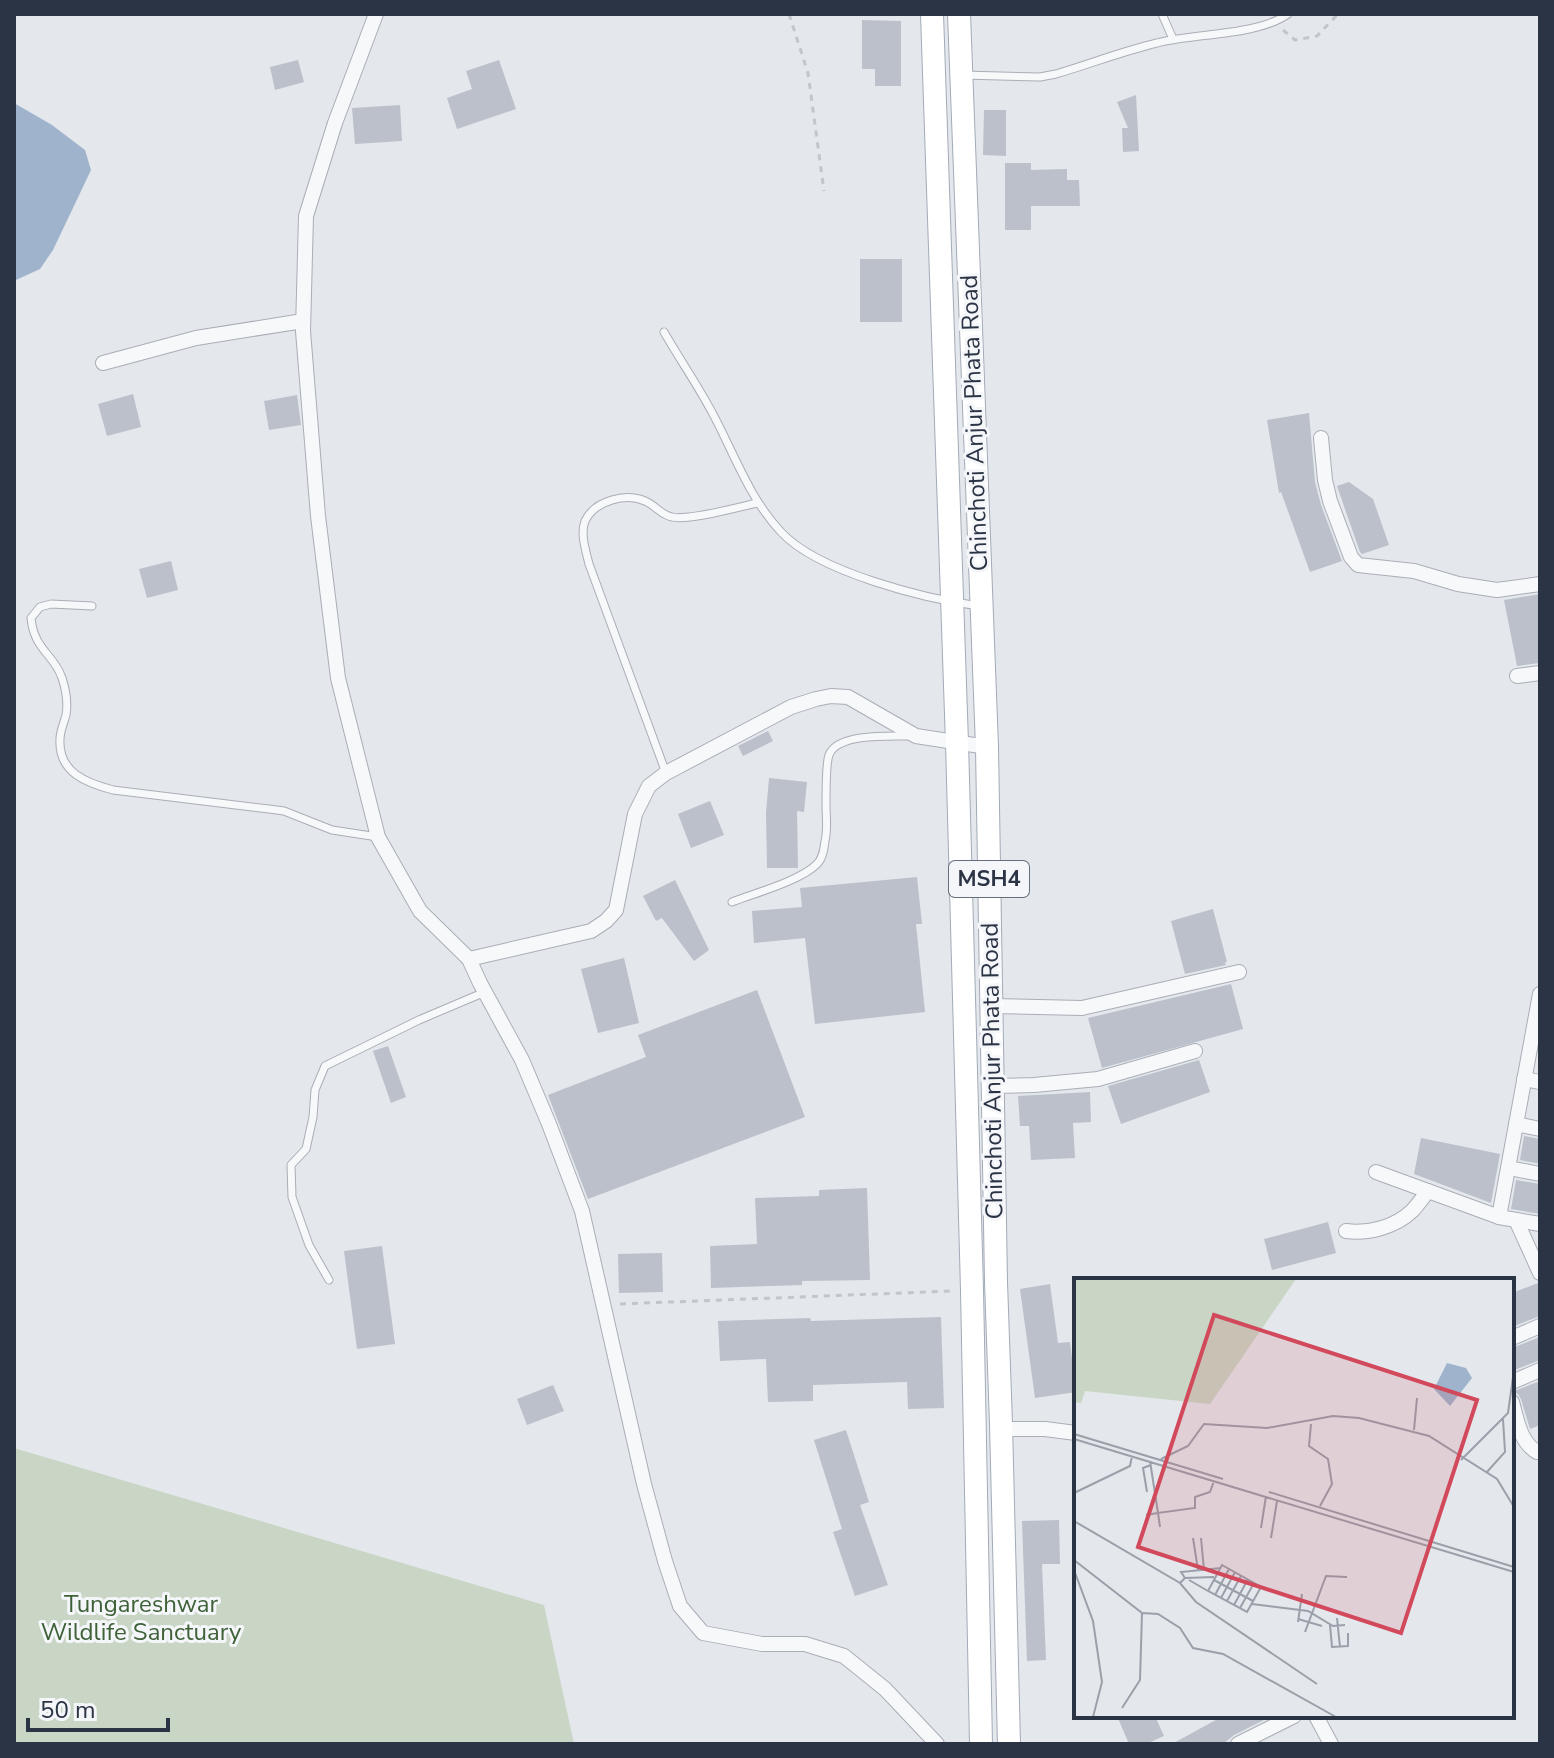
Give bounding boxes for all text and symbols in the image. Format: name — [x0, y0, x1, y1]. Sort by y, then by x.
street label: Chinchoti Anjur Phata Road — [953, 274, 995, 572]
road number: MSH4 — [949, 861, 1029, 897]
street label: Chinchoti Anjur Phata Road — [973, 922, 1011, 1220]
inset map — [1074, 1278, 1514, 1718]
park label: Tungareshwar Wildlife Sanctuary — [41, 1588, 242, 1648]
scale bar — [28, 1682, 168, 1732]
text: 50 m — [40, 1694, 96, 1726]

